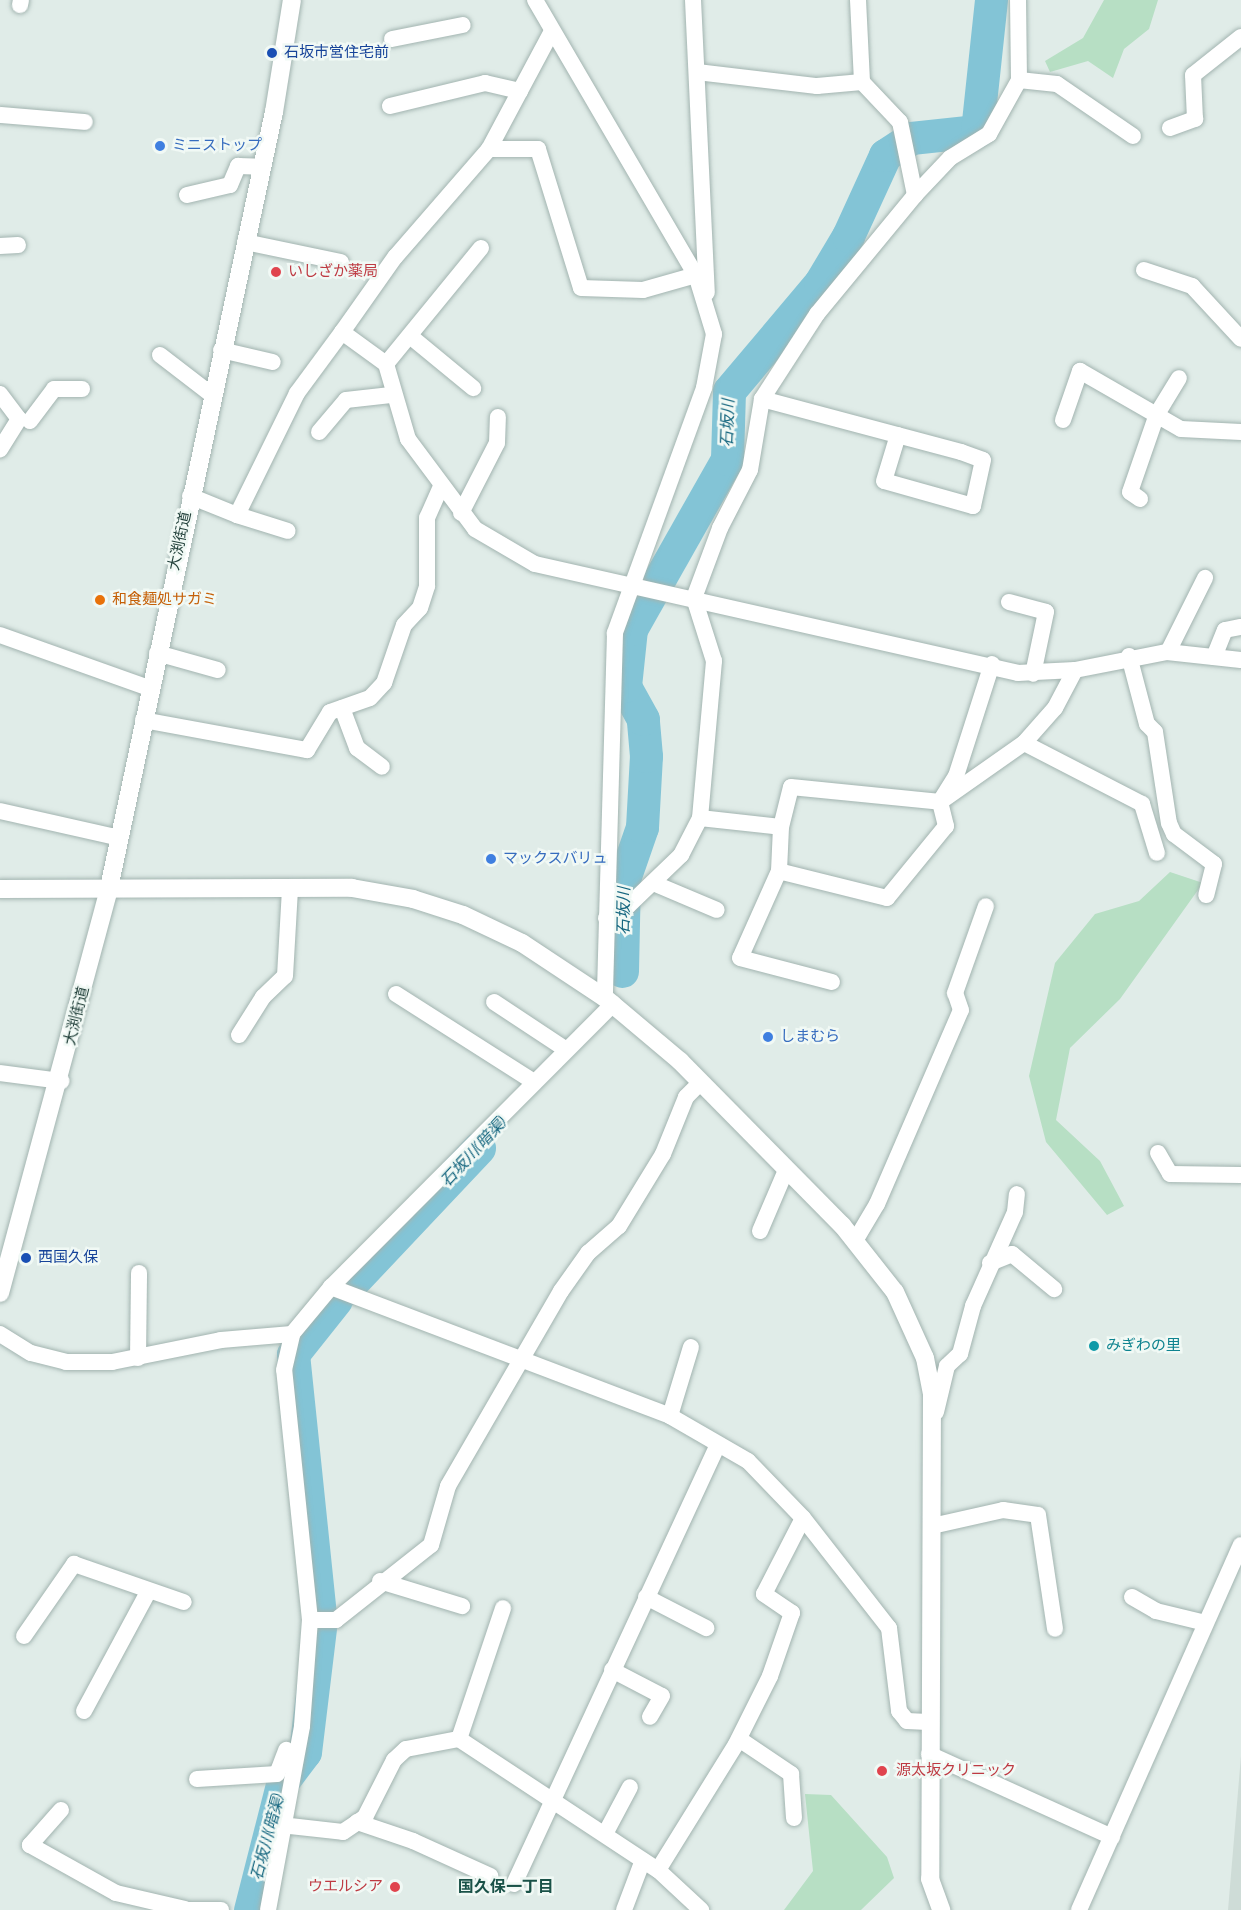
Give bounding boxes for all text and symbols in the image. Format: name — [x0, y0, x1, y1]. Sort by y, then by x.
place label: 石坂市営住宅前 — [284, 44, 389, 62]
marker: 石坂市営住宅前 — [265, 46, 279, 60]
place label: ミニストップ — [172, 137, 262, 155]
marker: ミニストップ — [153, 139, 167, 153]
place label: いしざか薬局 — [288, 263, 378, 281]
marker: いしざか薬局 — [269, 265, 283, 279]
water label: 石坂川 — [718, 399, 738, 447]
street label: 大渕街道 — [165, 510, 195, 572]
place label: 和食麺処サガミ — [112, 591, 217, 609]
marker: 和食麺処サガミ — [93, 593, 107, 607]
place label: マックスバリュ — [503, 850, 608, 868]
marker: マックスバリュ — [484, 852, 498, 866]
water label: 石坂川 — [614, 887, 634, 935]
street label: 大渕街道 — [61, 985, 93, 1047]
place label: しまむら — [780, 1028, 840, 1046]
marker: しまむら — [761, 1030, 775, 1044]
water label: 石坂川(暗渠) — [437, 1113, 511, 1191]
place label: 西国久保 — [38, 1249, 98, 1267]
marker: 西国久保 — [19, 1251, 33, 1265]
place label: みぎわの里 — [1106, 1337, 1181, 1355]
marker: みぎわの里 — [1087, 1339, 1101, 1353]
marker: 源太坂クリニック — [873, 1762, 891, 1780]
place label: 源太坂クリニック — [896, 1762, 1016, 1780]
water label: 石坂川(暗渠) — [247, 1792, 289, 1882]
district label: 国久保一丁目 — [458, 1877, 554, 1897]
place label: ウエルシア — [308, 1878, 383, 1896]
marker: ウエルシア — [388, 1880, 402, 1894]

